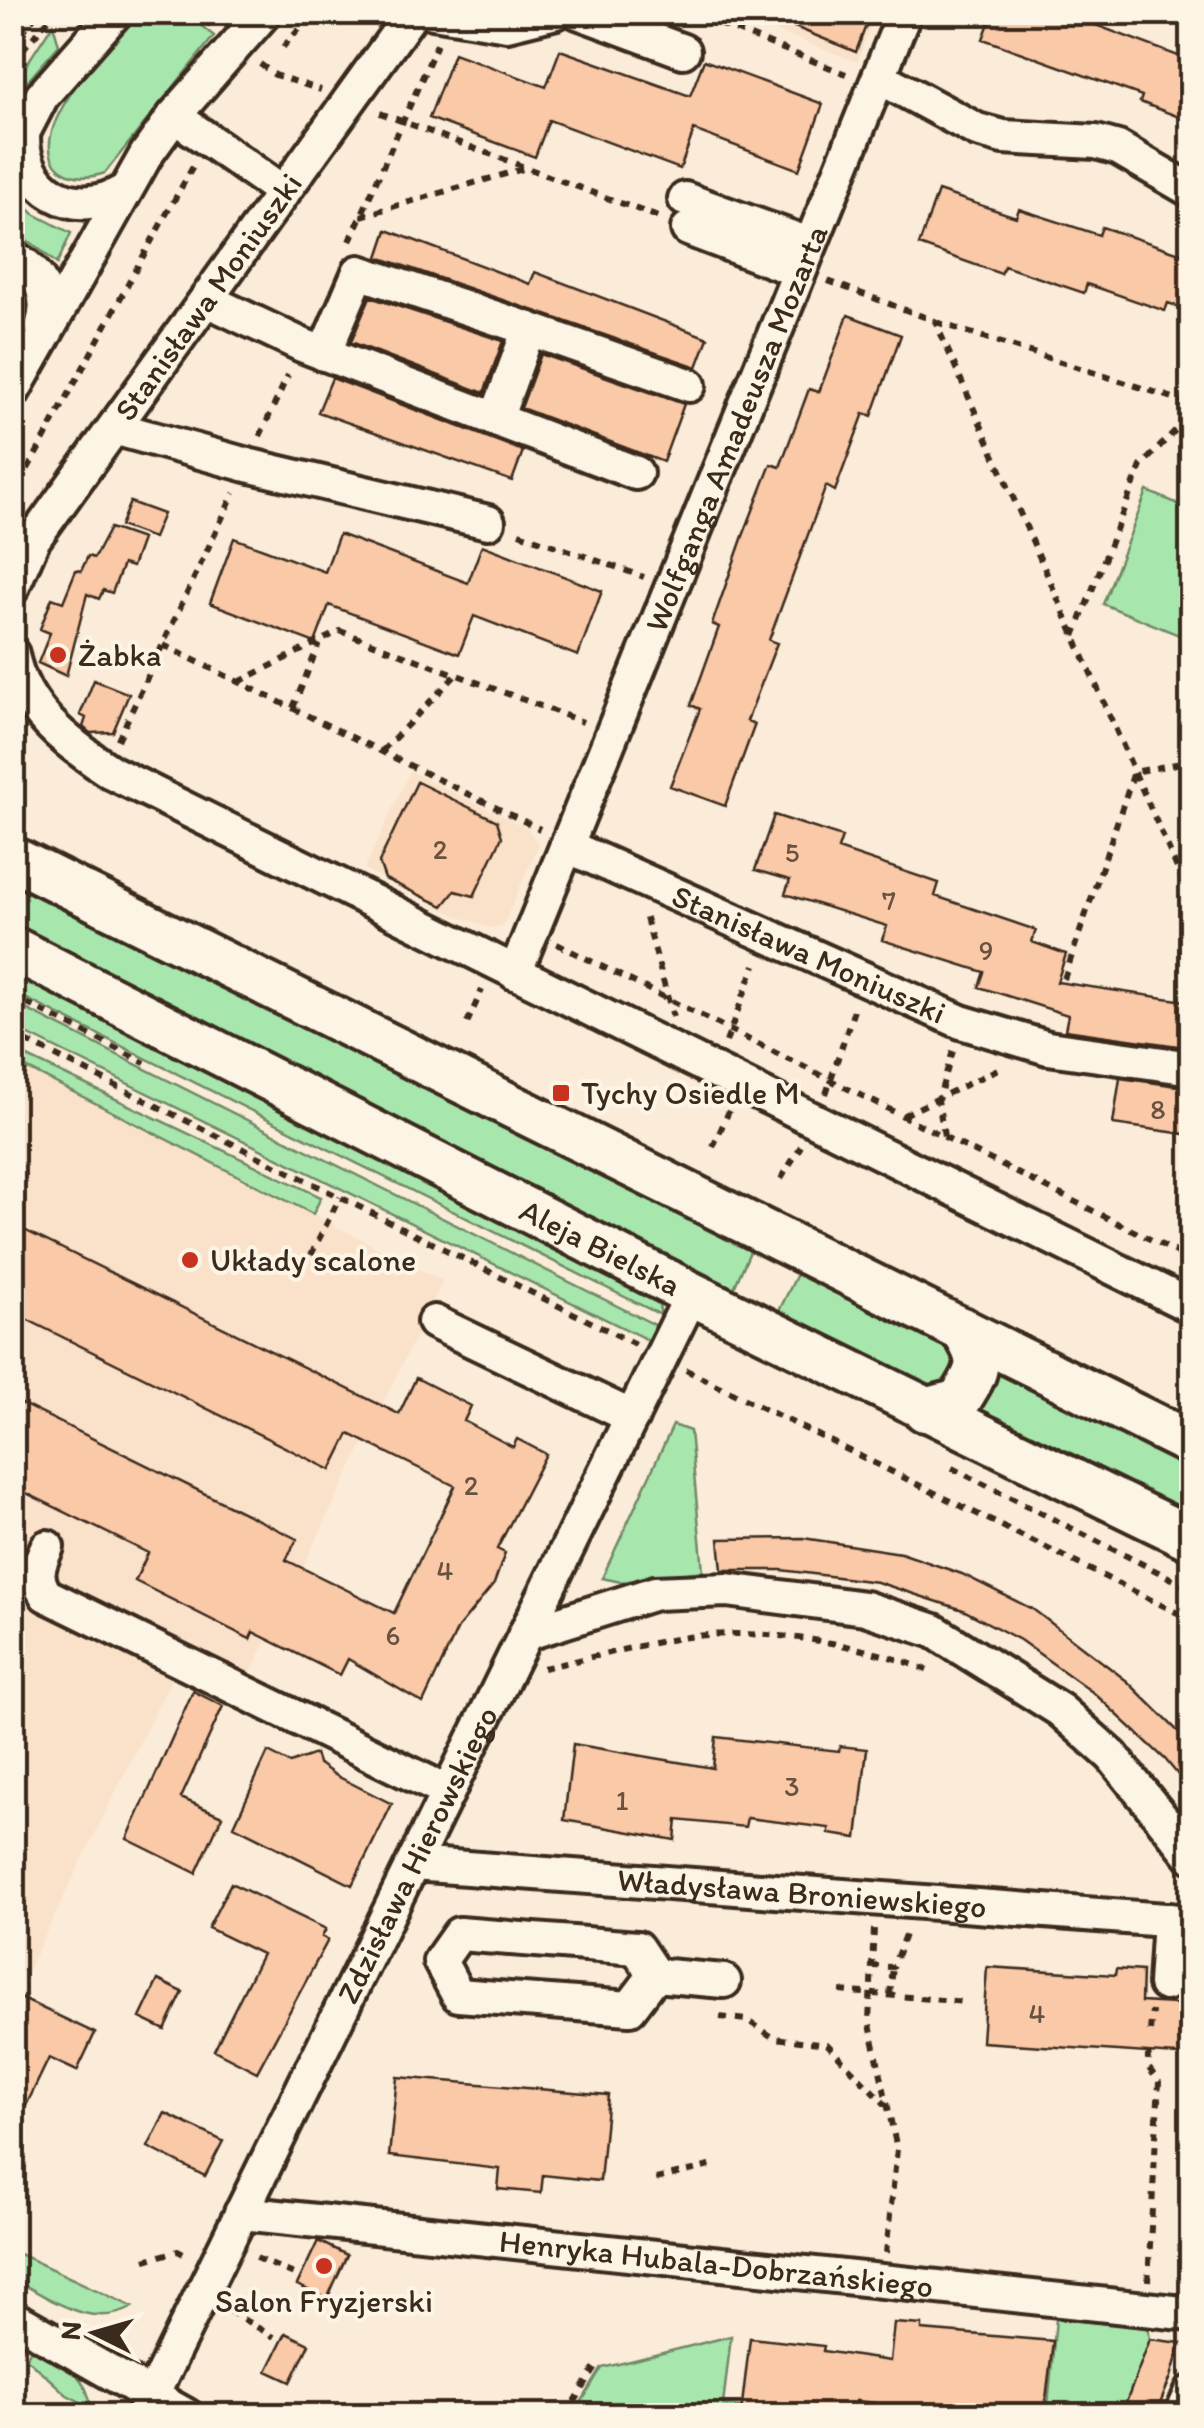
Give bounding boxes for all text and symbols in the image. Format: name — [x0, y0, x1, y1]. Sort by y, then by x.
street label: Stanisława Moniuszki — [106, 166, 310, 428]
street label: Wolfganga Amadeusza Mozarta — [637, 219, 836, 637]
place label: Żabka — [78, 636, 162, 674]
marker: Żabka — [47, 644, 69, 666]
house number: 2 — [433, 832, 448, 866]
house number: 5 — [785, 835, 799, 869]
street label: Stanisława Moniuszki — [666, 876, 952, 1032]
house number: 7 — [882, 883, 896, 917]
house number: 9 — [979, 933, 993, 967]
place label: Tychy Osiedle M — [581, 1074, 800, 1112]
marker: Tychy Osiedle M — [550, 1082, 572, 1104]
house number: 8 — [1150, 1092, 1166, 1126]
street label: Aleja Bielska — [514, 1191, 687, 1304]
place label: Układy scalone — [210, 1241, 416, 1279]
marker: Układy scalone — [179, 1249, 201, 1271]
house number: 2 — [464, 1468, 479, 1502]
house number: 4 — [437, 1553, 454, 1587]
house number: 6 — [386, 1618, 400, 1652]
street label: Zdzisława Hierowskiego — [328, 1700, 506, 2010]
house number: 3 — [784, 1769, 800, 1803]
house number: 1 — [616, 1783, 629, 1817]
street label: Władysława Broniewskiego — [616, 1860, 988, 1926]
house number: 4 — [1029, 1996, 1046, 2030]
street label: Henryka Hubala-Dobrzańskiego — [498, 2222, 935, 2305]
marker: Salon Fryzjerski — [313, 2255, 335, 2277]
place label: Salon Fryzjerski — [215, 2282, 433, 2320]
north arrow — [45, 2283, 145, 2383]
text: N — [52, 2320, 88, 2342]

